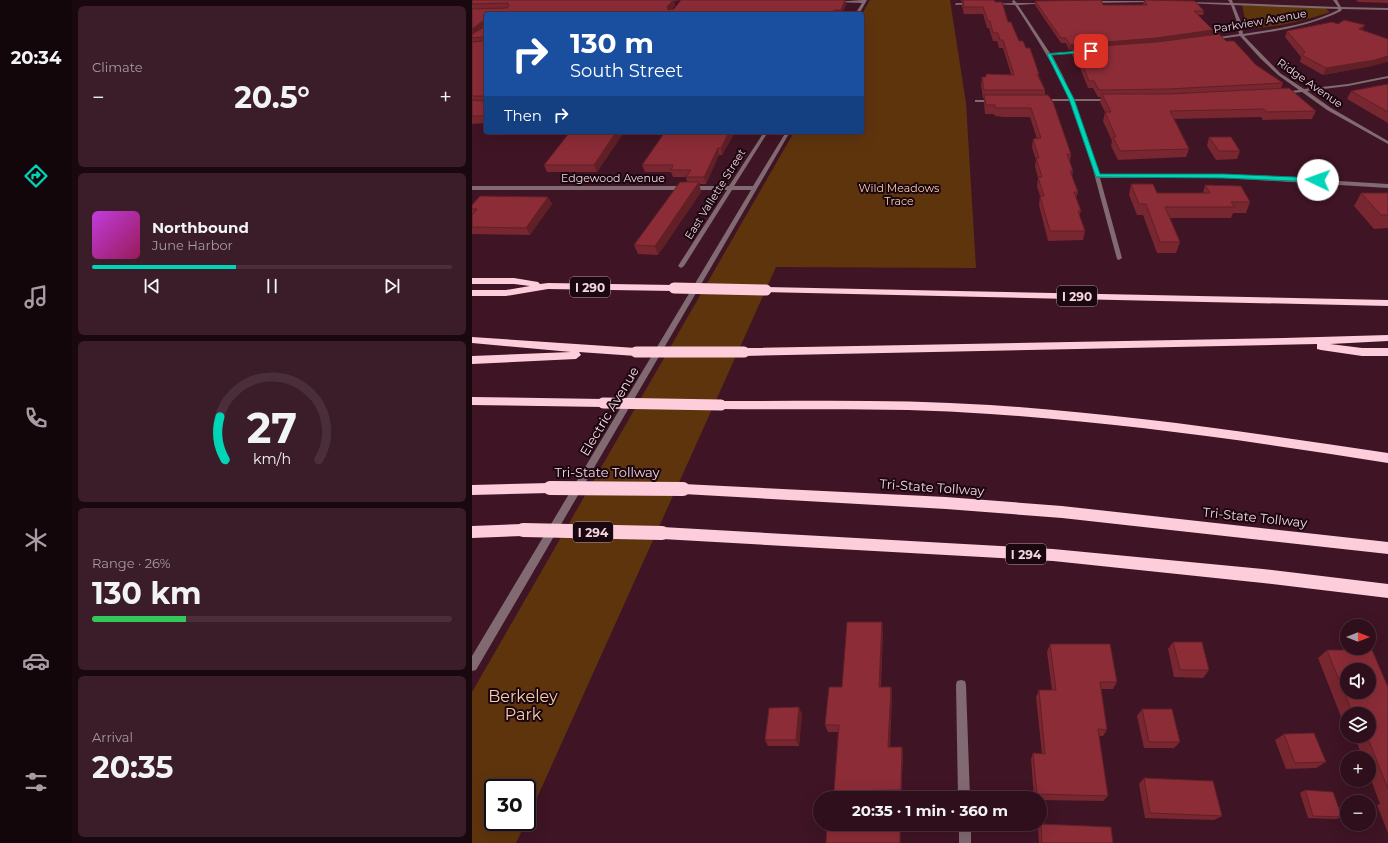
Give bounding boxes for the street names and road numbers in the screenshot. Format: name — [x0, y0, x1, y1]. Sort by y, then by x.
street label: Parkview Avenue — [1212, 6, 1308, 36]
street label: Ridge Avenue — [1274, 55, 1346, 111]
street label: East Vallette Street — [682, 146, 749, 242]
street label: Edgewood Avenue — [561, 171, 665, 185]
road number: I 290 — [570, 277, 610, 297]
road number: I 290 — [1057, 286, 1097, 306]
street label: Electric Avenue — [576, 363, 642, 458]
street label: Tri-State Tollway — [554, 464, 661, 480]
street label: Tri-State Tollway — [879, 475, 986, 499]
street label: Tri-State Tollway — [1202, 504, 1309, 531]
road number: I 294 — [573, 522, 613, 542]
road number: I 294 — [1006, 544, 1046, 564]

